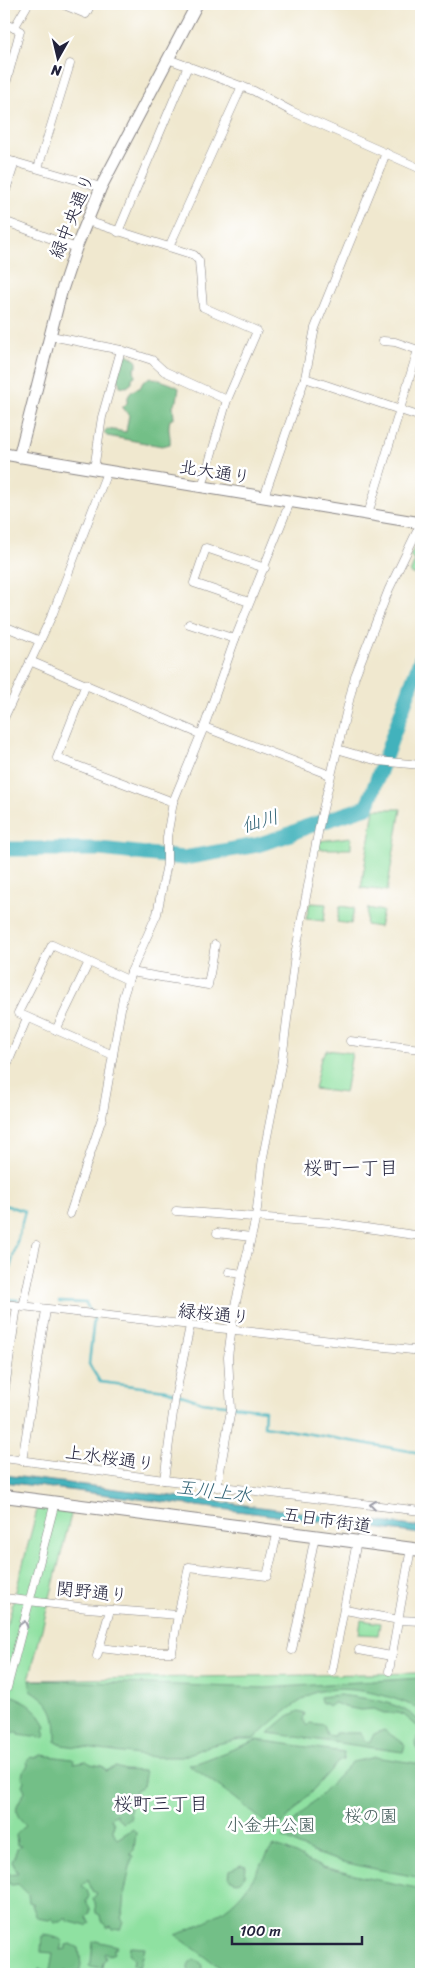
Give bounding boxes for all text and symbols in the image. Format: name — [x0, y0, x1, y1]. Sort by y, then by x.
north arrow — [32, 32, 82, 82]
text: N — [49, 57, 64, 84]
street label: 緑中央通り — [40, 168, 104, 264]
street label: 北大通り — [177, 451, 253, 493]
water label: 仙川 — [237, 800, 283, 842]
district label: 桜町一丁目 — [303, 1151, 399, 1184]
street label: 緑桜通り — [177, 1294, 251, 1334]
street label: 上水桜通り — [63, 1436, 157, 1480]
water label: 玉川上水 — [174, 1470, 254, 1512]
street label: 五日市街道 — [280, 1498, 374, 1542]
one-way arrow — [369, 1500, 377, 1511]
street label: 関野通り — [55, 1572, 129, 1612]
one-way arrow — [18, 1620, 29, 1628]
district label: 桜町三丁目 — [113, 1787, 209, 1820]
park label: 桜の園 — [344, 1800, 398, 1832]
park label: 小金井公園 — [226, 1809, 316, 1841]
scale bar — [232, 1913, 362, 1945]
text: 100 m — [240, 1918, 281, 1944]

